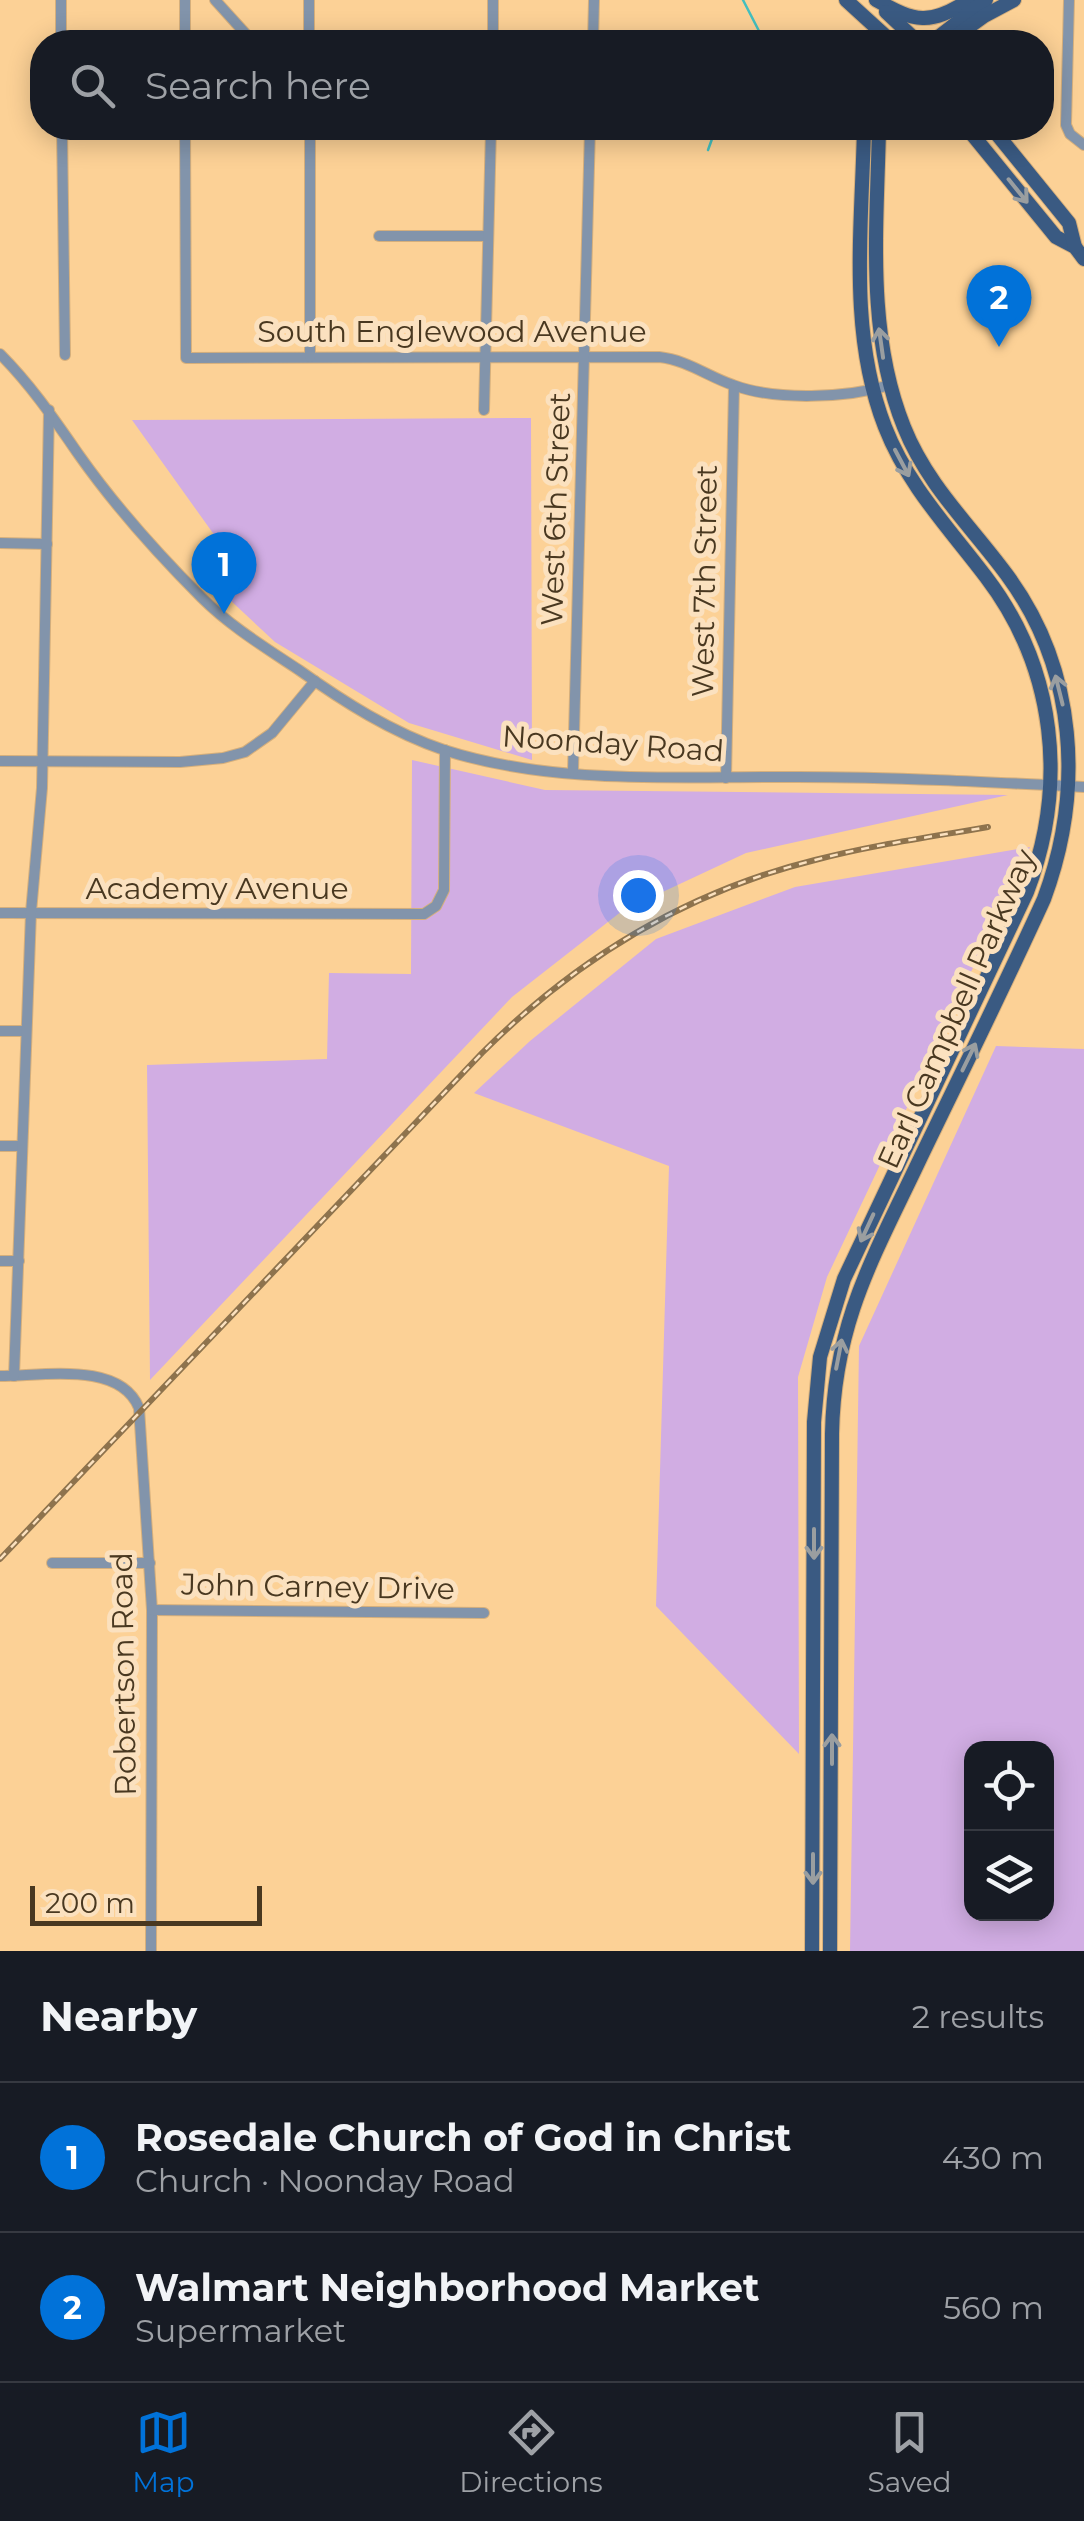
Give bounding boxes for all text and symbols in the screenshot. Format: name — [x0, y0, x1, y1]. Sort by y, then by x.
search box — [30, 30, 1054, 140]
icon: search — [65, 58, 120, 113]
text: Search here — [145, 62, 371, 109]
one-way arrow — [1007, 177, 1029, 203]
pin: 2 — [966, 264, 1032, 347]
street label: South Englewood Avenue — [257, 313, 647, 350]
one-way arrow — [872, 328, 890, 360]
street label: West 6th Street — [533, 392, 578, 626]
one-way arrow — [893, 447, 912, 477]
street label: West 7th Street — [684, 464, 725, 698]
pin: 1 — [192, 532, 256, 614]
one-way arrow — [1049, 674, 1068, 706]
street label: Noonday Road — [501, 717, 725, 770]
street label: Earl Campbell Parkway — [869, 843, 1044, 1174]
street label: Academy Avenue — [86, 870, 349, 907]
your location — [613, 870, 664, 921]
one-way arrow — [960, 1043, 979, 1073]
one-way arrow — [857, 1213, 876, 1243]
one-way arrow — [830, 1338, 849, 1371]
one-way arrow — [804, 1528, 824, 1560]
street label: Robertson Road — [103, 1552, 144, 1796]
street label: John Carney Drive — [180, 1566, 455, 1607]
one-way arrow — [822, 1733, 841, 1765]
map controls — [964, 1741, 1054, 1921]
button: locate — [964, 1741, 1054, 1831]
button: layers — [964, 1831, 1054, 1921]
one-way arrow — [804, 1852, 822, 1885]
scale bar — [30, 1881, 262, 1926]
text: 200 m — [45, 1886, 135, 1920]
text: Nearby — [40, 1990, 197, 2042]
text: 2 results — [912, 1997, 1044, 2036]
text: Rosedale Church of God in Christ — [135, 2114, 791, 2161]
text: 1 — [66, 2138, 79, 2177]
text: 430 m — [942, 2138, 1044, 2177]
text: Church · Noonday Road — [135, 2161, 515, 2200]
text: Walmart Neighborhood Market — [135, 2264, 760, 2311]
text: 2 — [63, 2288, 82, 2327]
text: 560 m — [943, 2288, 1044, 2327]
text: Supermarket — [135, 2311, 346, 2350]
tab: Map — [132, 2405, 195, 2499]
tab: Directions — [459, 2405, 603, 2499]
tab: Saved — [867, 2405, 952, 2499]

